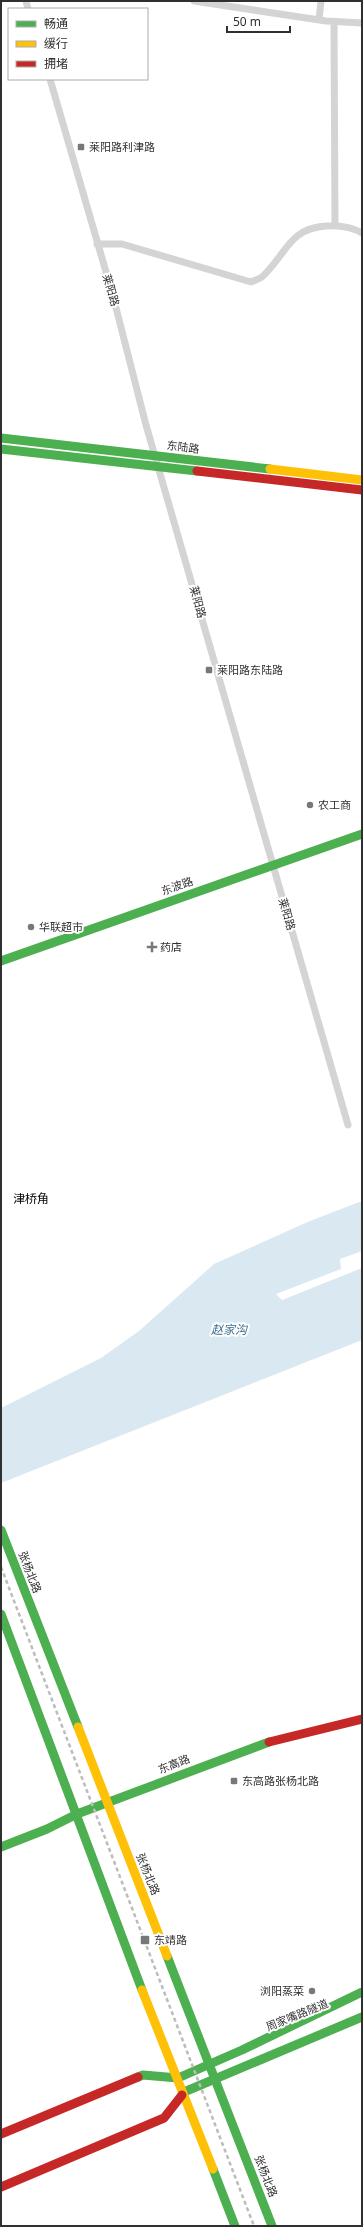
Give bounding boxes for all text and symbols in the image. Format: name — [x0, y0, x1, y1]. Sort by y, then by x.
legend — [8, 8, 148, 80]
scale bar — [227, 8, 290, 34]
text: 50 m — [233, 13, 261, 30]
text: 畅通 — [44, 15, 68, 32]
text: 缓行 — [44, 35, 68, 52]
text: 拥堵 — [44, 55, 68, 72]
place label: 莱阳路利津路 — [89, 139, 155, 154]
marker: 莱阳路利津路 — [76, 142, 86, 152]
street label: 莱阳路 — [100, 272, 123, 308]
street label: 东陆路 — [166, 437, 200, 456]
street label: 莱阳路 — [187, 584, 210, 620]
place label: 莱阳路东陆路 — [217, 662, 283, 677]
marker: 莱阳路东陆路 — [204, 665, 214, 675]
place label: 农工商 — [318, 797, 351, 812]
marker: 农工商 — [305, 800, 315, 810]
street label: 东波路 — [159, 873, 195, 898]
street label: 莱阳路 — [276, 896, 299, 932]
place label: 华联超市 — [39, 919, 83, 934]
marker: 华联超市 — [26, 922, 36, 932]
place label: 药店 — [160, 939, 182, 954]
marker: 药店 — [147, 942, 157, 952]
district label: 津桥角 — [13, 1190, 49, 1207]
water label: 赵家沟 — [211, 1321, 249, 1338]
street label: 张杨北路 — [16, 1549, 45, 1595]
street label: 东高路 — [156, 1751, 192, 1776]
place label: 东高路张杨北路 — [242, 1773, 319, 1788]
marker: 东高路张杨北路 — [229, 1776, 239, 1786]
street label: 张杨北路 — [133, 1851, 164, 1897]
place label: 东靖路 — [154, 1932, 187, 1947]
marker: 东靖路 — [139, 1934, 151, 1946]
place label: 浏阳蒸菜 — [260, 1983, 304, 1998]
marker: 浏阳蒸菜 — [307, 1986, 317, 1996]
street label: 周家嘴路隧道 — [263, 1995, 330, 2034]
street label: 张杨北路 — [252, 2153, 281, 2199]

